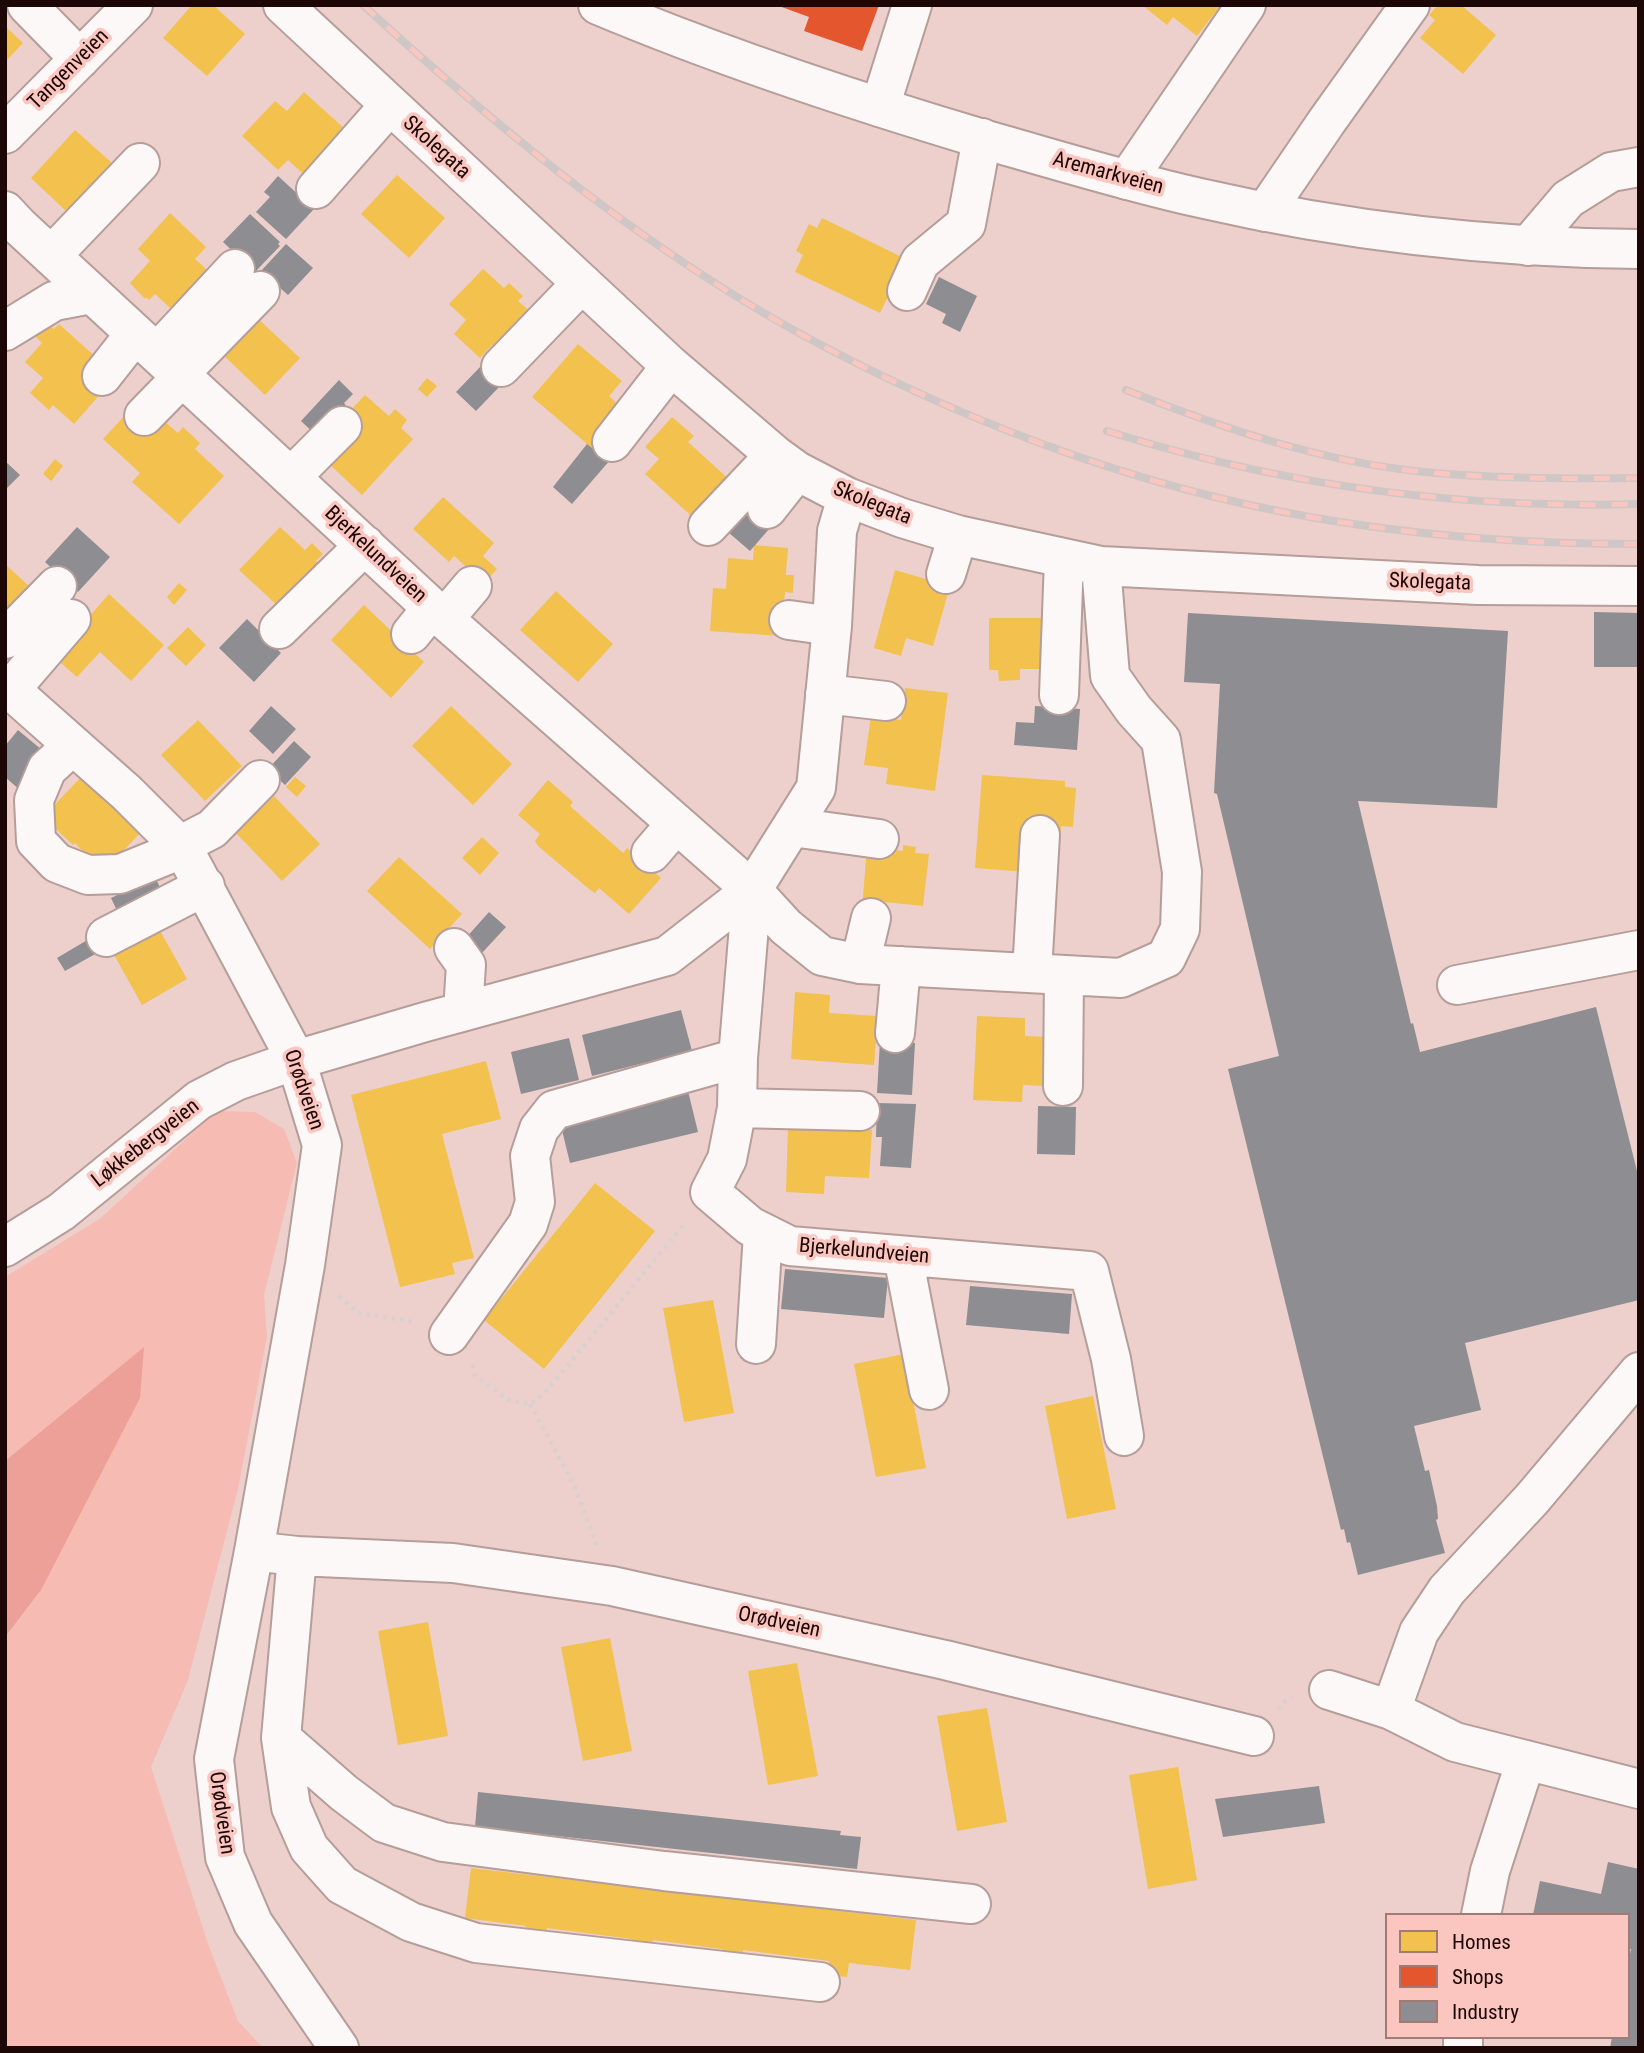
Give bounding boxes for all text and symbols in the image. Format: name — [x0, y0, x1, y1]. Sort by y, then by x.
street label: Tangenveien — [23, 24, 115, 116]
street label: Skolegata — [397, 111, 475, 185]
street label: Aremarkveien — [1050, 147, 1166, 201]
street label: Skolegata — [829, 477, 915, 531]
street label: Bjerkelundveien — [319, 501, 431, 609]
street label: Skolegata — [1388, 569, 1472, 597]
street label: Orødveien — [278, 1046, 328, 1134]
street label: Løkkebergveien — [87, 1094, 205, 1194]
street label: Bjerkelundveien — [798, 1234, 930, 1270]
street label: Orødveien — [736, 1602, 822, 1644]
street label: Orødveien — [203, 1770, 239, 1856]
legend — [1385, 1913, 1630, 2039]
text: Homes — [1452, 1930, 1511, 1954]
text: Shops — [1452, 1965, 1504, 1989]
text: Industry — [1452, 2000, 1519, 2024]

